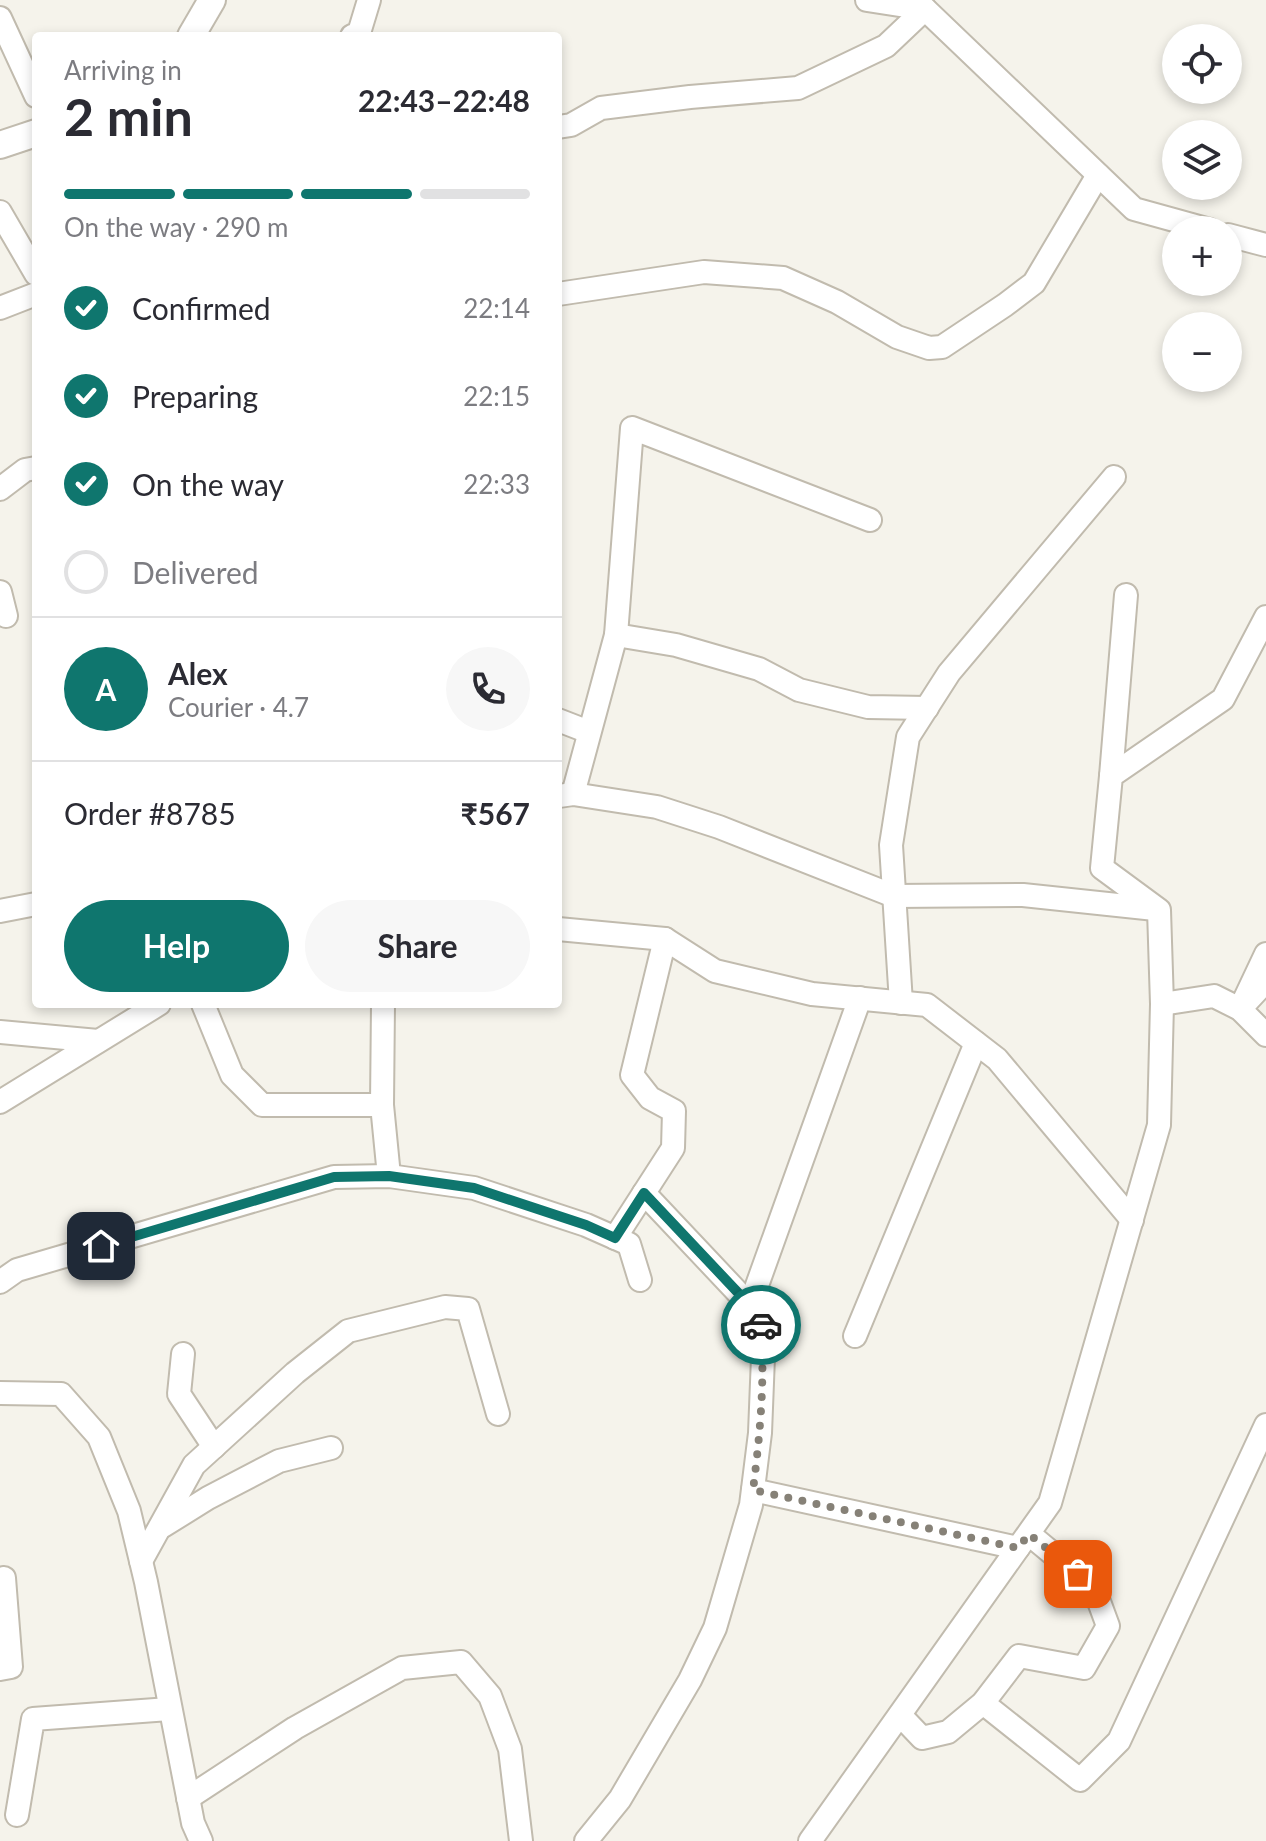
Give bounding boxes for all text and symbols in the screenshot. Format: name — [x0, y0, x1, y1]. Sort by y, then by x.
map controls — [1162, 24, 1242, 392]
button: locate — [1162, 24, 1242, 104]
text: Arriving in — [64, 54, 182, 86]
text: 22:43–22:48 — [358, 82, 530, 118]
text: 2 min — [64, 85, 193, 147]
button: layers — [1162, 120, 1242, 200]
text: On the way · 290 m — [64, 211, 288, 243]
button: + — [1162, 216, 1242, 296]
icon: check — [64, 286, 108, 330]
text: Confirmed — [132, 290, 271, 326]
text: 22:14 — [463, 292, 530, 324]
button: − — [1162, 312, 1242, 392]
icon: check — [64, 374, 108, 418]
text: Preparing — [132, 378, 258, 414]
text: 22:15 — [463, 380, 530, 412]
icon: check — [64, 462, 108, 506]
text: On the way — [132, 466, 284, 502]
text: 22:33 — [463, 468, 530, 500]
text: Delivered — [132, 554, 259, 590]
button: phone — [446, 647, 530, 731]
text: Alex — [168, 655, 228, 691]
text: A — [96, 671, 116, 707]
text: Courier · 4.7 — [168, 691, 309, 723]
text: Order #8785 — [64, 795, 236, 831]
text: ₹567 — [460, 795, 530, 831]
button: Help — [64, 900, 289, 992]
button: Share — [305, 900, 530, 992]
pin — [67, 1212, 135, 1280]
icon: home — [79, 1224, 123, 1268]
courier — [721, 1285, 801, 1365]
icon: car — [739, 1303, 783, 1347]
pin — [1044, 1540, 1112, 1608]
icon: bag — [1056, 1552, 1100, 1596]

